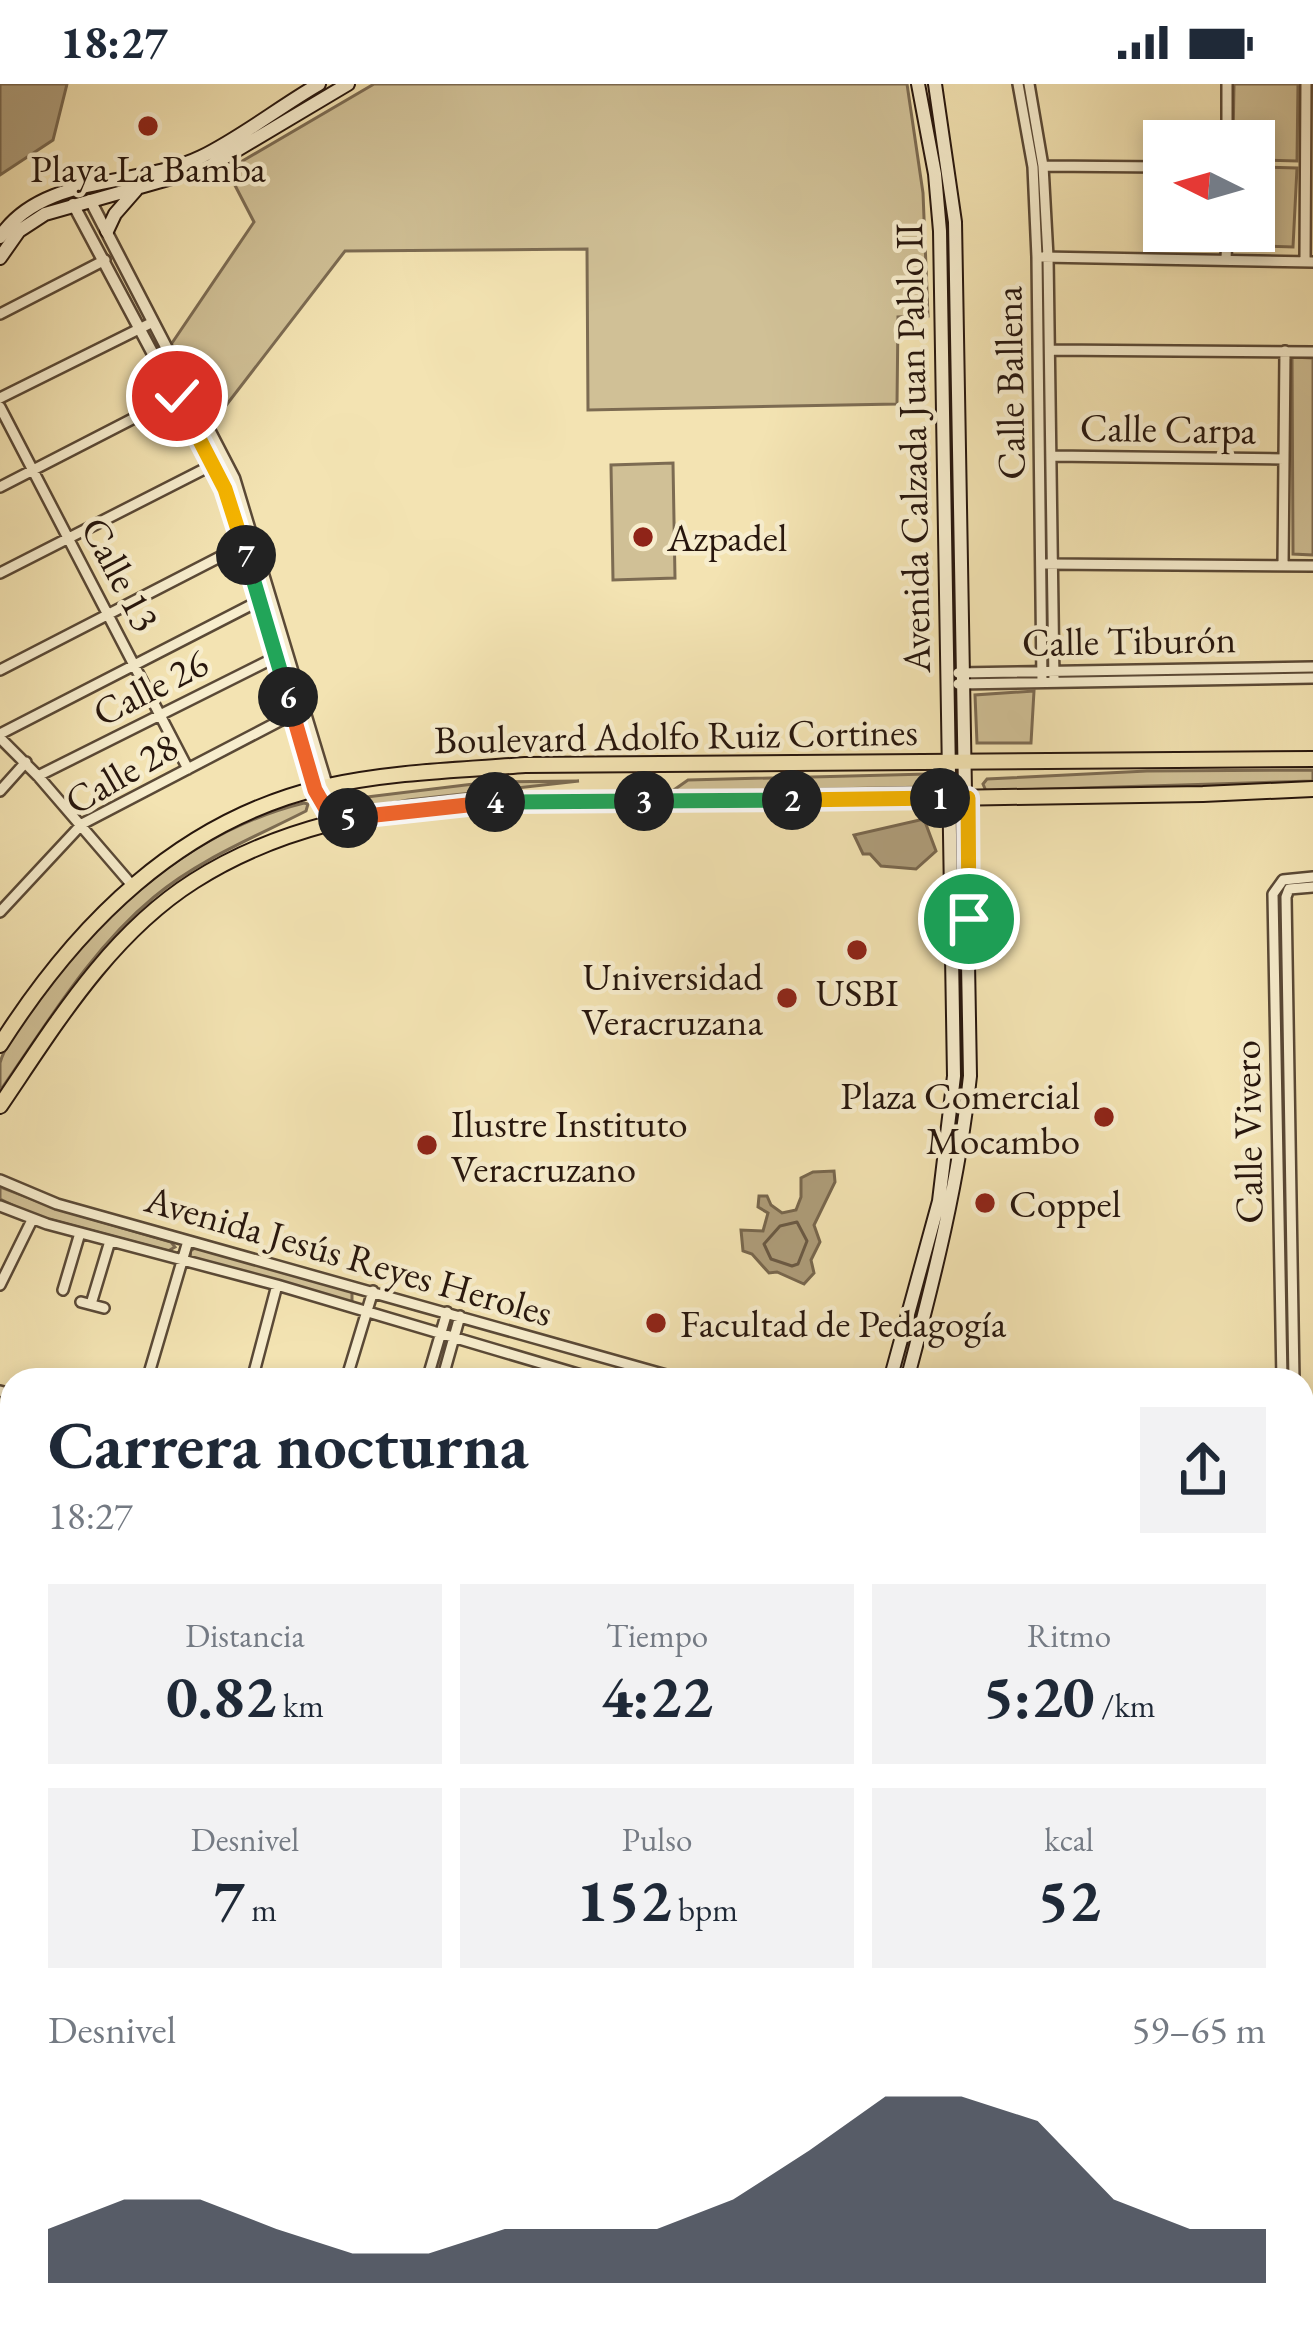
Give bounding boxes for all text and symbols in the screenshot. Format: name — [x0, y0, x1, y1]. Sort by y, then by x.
text: 18:27 — [60, 13, 168, 71]
marker: Playa La Bamba — [135, 113, 161, 139]
north arrow — [1143, 120, 1275, 252]
map controls — [1143, 120, 1275, 252]
place label: Playa La Bamba — [30, 143, 266, 194]
street label: Avenida Calzada Juan Pablo II — [883, 222, 942, 674]
street label: Calle Ballena — [982, 285, 1037, 480]
pin — [126, 345, 228, 447]
icon: check — [144, 363, 210, 429]
street label: Calle Carpa — [1079, 401, 1257, 456]
street label: Calle 13 — [69, 508, 172, 640]
place label: Azpadel — [666, 512, 787, 563]
marker: Azpadel — [630, 524, 656, 550]
pin: 7 — [216, 525, 276, 585]
text: 7 — [237, 533, 255, 576]
street label: Calle Tiburón — [1021, 613, 1237, 668]
street label: Calle 26 — [84, 637, 216, 738]
pin: 6 — [258, 667, 318, 727]
text: 6 — [279, 675, 297, 718]
street label: Boulevard Adolfo Ruiz Cortines — [434, 706, 918, 765]
street label: Calle 28 — [55, 721, 187, 826]
pin: 1 — [910, 768, 970, 828]
pin: 2 — [762, 770, 822, 830]
pin: 3 — [614, 771, 674, 831]
pin: 4 — [465, 772, 525, 832]
text: 1 — [931, 776, 949, 819]
text: 2 — [783, 778, 801, 821]
text: 3 — [635, 779, 653, 822]
text: 4 — [486, 780, 504, 823]
pin: 5 — [318, 788, 378, 848]
text: 5 — [339, 796, 357, 839]
pin — [918, 868, 1020, 970]
icon: arrive — [936, 886, 1002, 952]
marker: USBI — [844, 937, 870, 963]
place label: Universidad Veracruzana — [582, 951, 763, 1047]
place label: USBI — [815, 967, 899, 1018]
marker: Universidad Veracruzana — [774, 985, 800, 1011]
street label: Calle Vivero — [1220, 1040, 1275, 1224]
place label: Plaza Comercial Mocambo — [840, 1070, 1080, 1166]
place label: Ilustre Instituto Veracruzano — [451, 1098, 688, 1194]
marker: Plaza Comercial Mocambo — [1091, 1104, 1117, 1130]
marker: Ilustre Instituto Veracruzano — [414, 1132, 440, 1158]
street label: Avenida Jesús Reyes Heroles — [138, 1173, 558, 1338]
place label: Coppel — [1009, 1178, 1121, 1229]
marker: Coppel — [972, 1190, 998, 1216]
place label: Facultad de Pedagogía — [680, 1298, 1007, 1349]
marker: Facultad de Pedagogía — [643, 1310, 669, 1336]
text: Carrera nocturna — [48, 1402, 529, 1488]
button: share — [1140, 1407, 1266, 1533]
text: 18:27 — [48, 1490, 133, 1541]
text: Distancia — [185, 1614, 305, 1657]
text: Tiempo — [606, 1614, 708, 1657]
text: Ritmo — [1027, 1614, 1111, 1657]
text: 0.82 — [166, 1657, 276, 1735]
text: 4:22 — [601, 1657, 713, 1735]
text: 5:20 — [982, 1657, 1095, 1735]
text: km — [276, 1684, 324, 1727]
text: /km — [1095, 1684, 1156, 1727]
text: Desnivel — [191, 1818, 299, 1861]
text: Pulso — [622, 1818, 692, 1861]
text: kcal — [1044, 1818, 1094, 1861]
text: 7 — [213, 1861, 245, 1939]
text: 152 — [576, 1861, 671, 1939]
text: 52 — [1037, 1861, 1101, 1939]
text: m — [245, 1888, 277, 1931]
text: bpm — [671, 1888, 738, 1931]
text: Desnivel — [48, 2004, 176, 2055]
text: 59–65 m — [1132, 2004, 1266, 2055]

